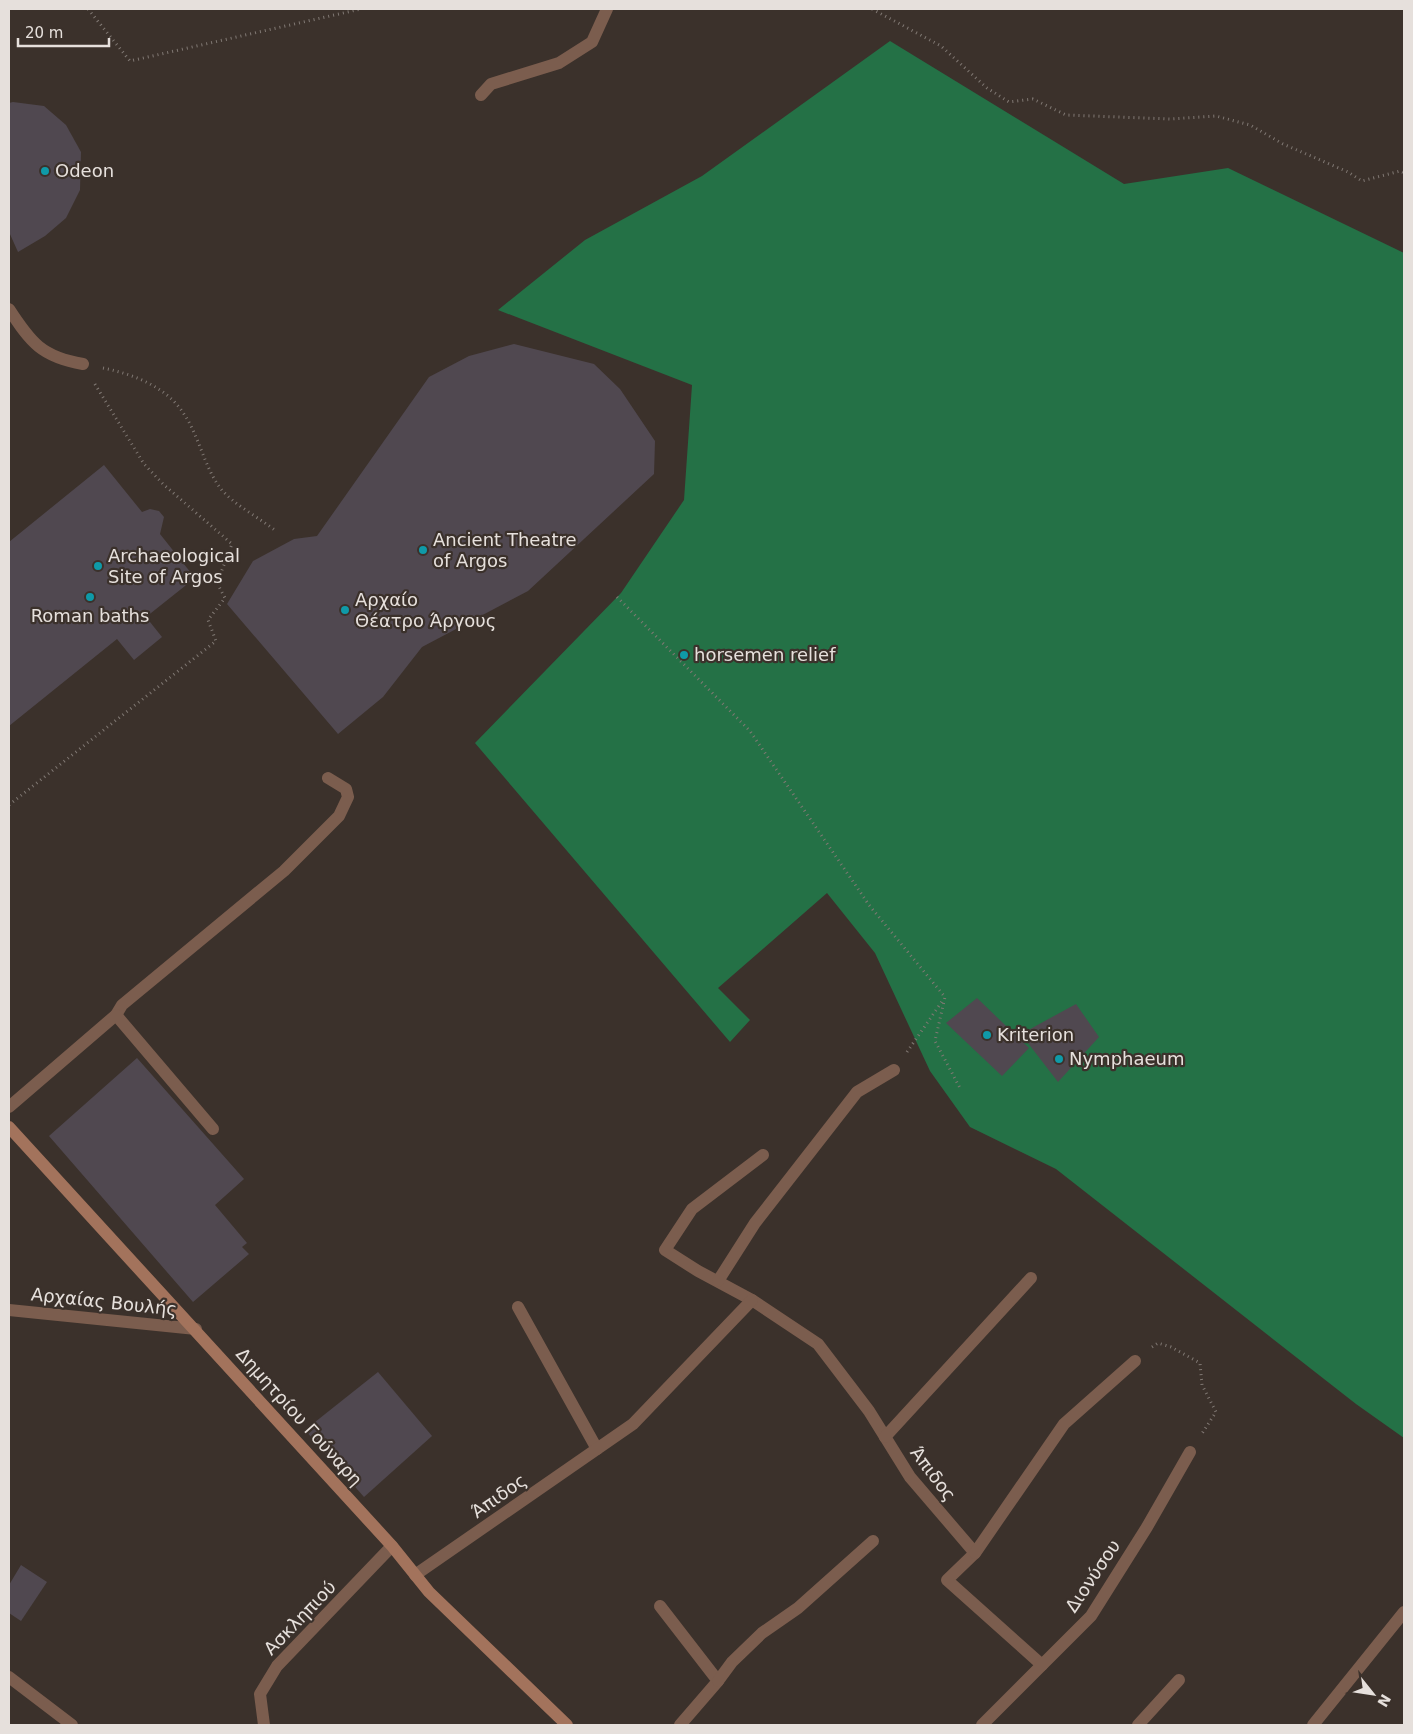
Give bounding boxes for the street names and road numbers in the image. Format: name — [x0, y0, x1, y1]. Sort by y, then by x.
street label: Αρχαίας Βουλής — [30, 1283, 178, 1320]
street label: Δημητρίου Γούναρη — [232, 1343, 367, 1490]
street label: Άπιδος — [906, 1443, 960, 1505]
street label: Άπιδος — [467, 1469, 530, 1522]
street label: Διονύσου — [1061, 1536, 1124, 1616]
street label: Ασκληπιού — [259, 1576, 340, 1659]

